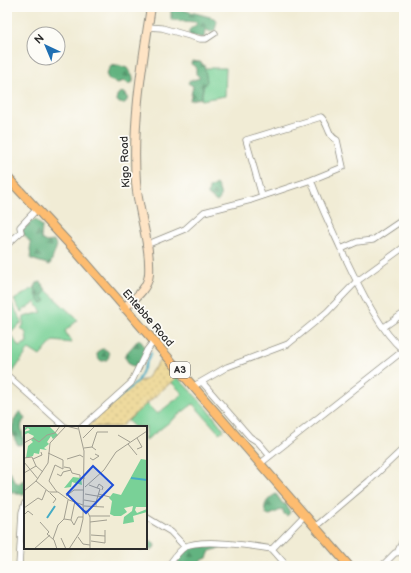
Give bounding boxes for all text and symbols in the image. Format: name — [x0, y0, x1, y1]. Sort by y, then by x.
north arrow — [26, 26, 66, 66]
text: N — [32, 32, 47, 47]
street label: Kigo Road — [118, 136, 132, 188]
street label: Entebbe Road — [120, 287, 176, 349]
road number: A3 — [170, 362, 190, 378]
inset map — [24, 426, 147, 549]

